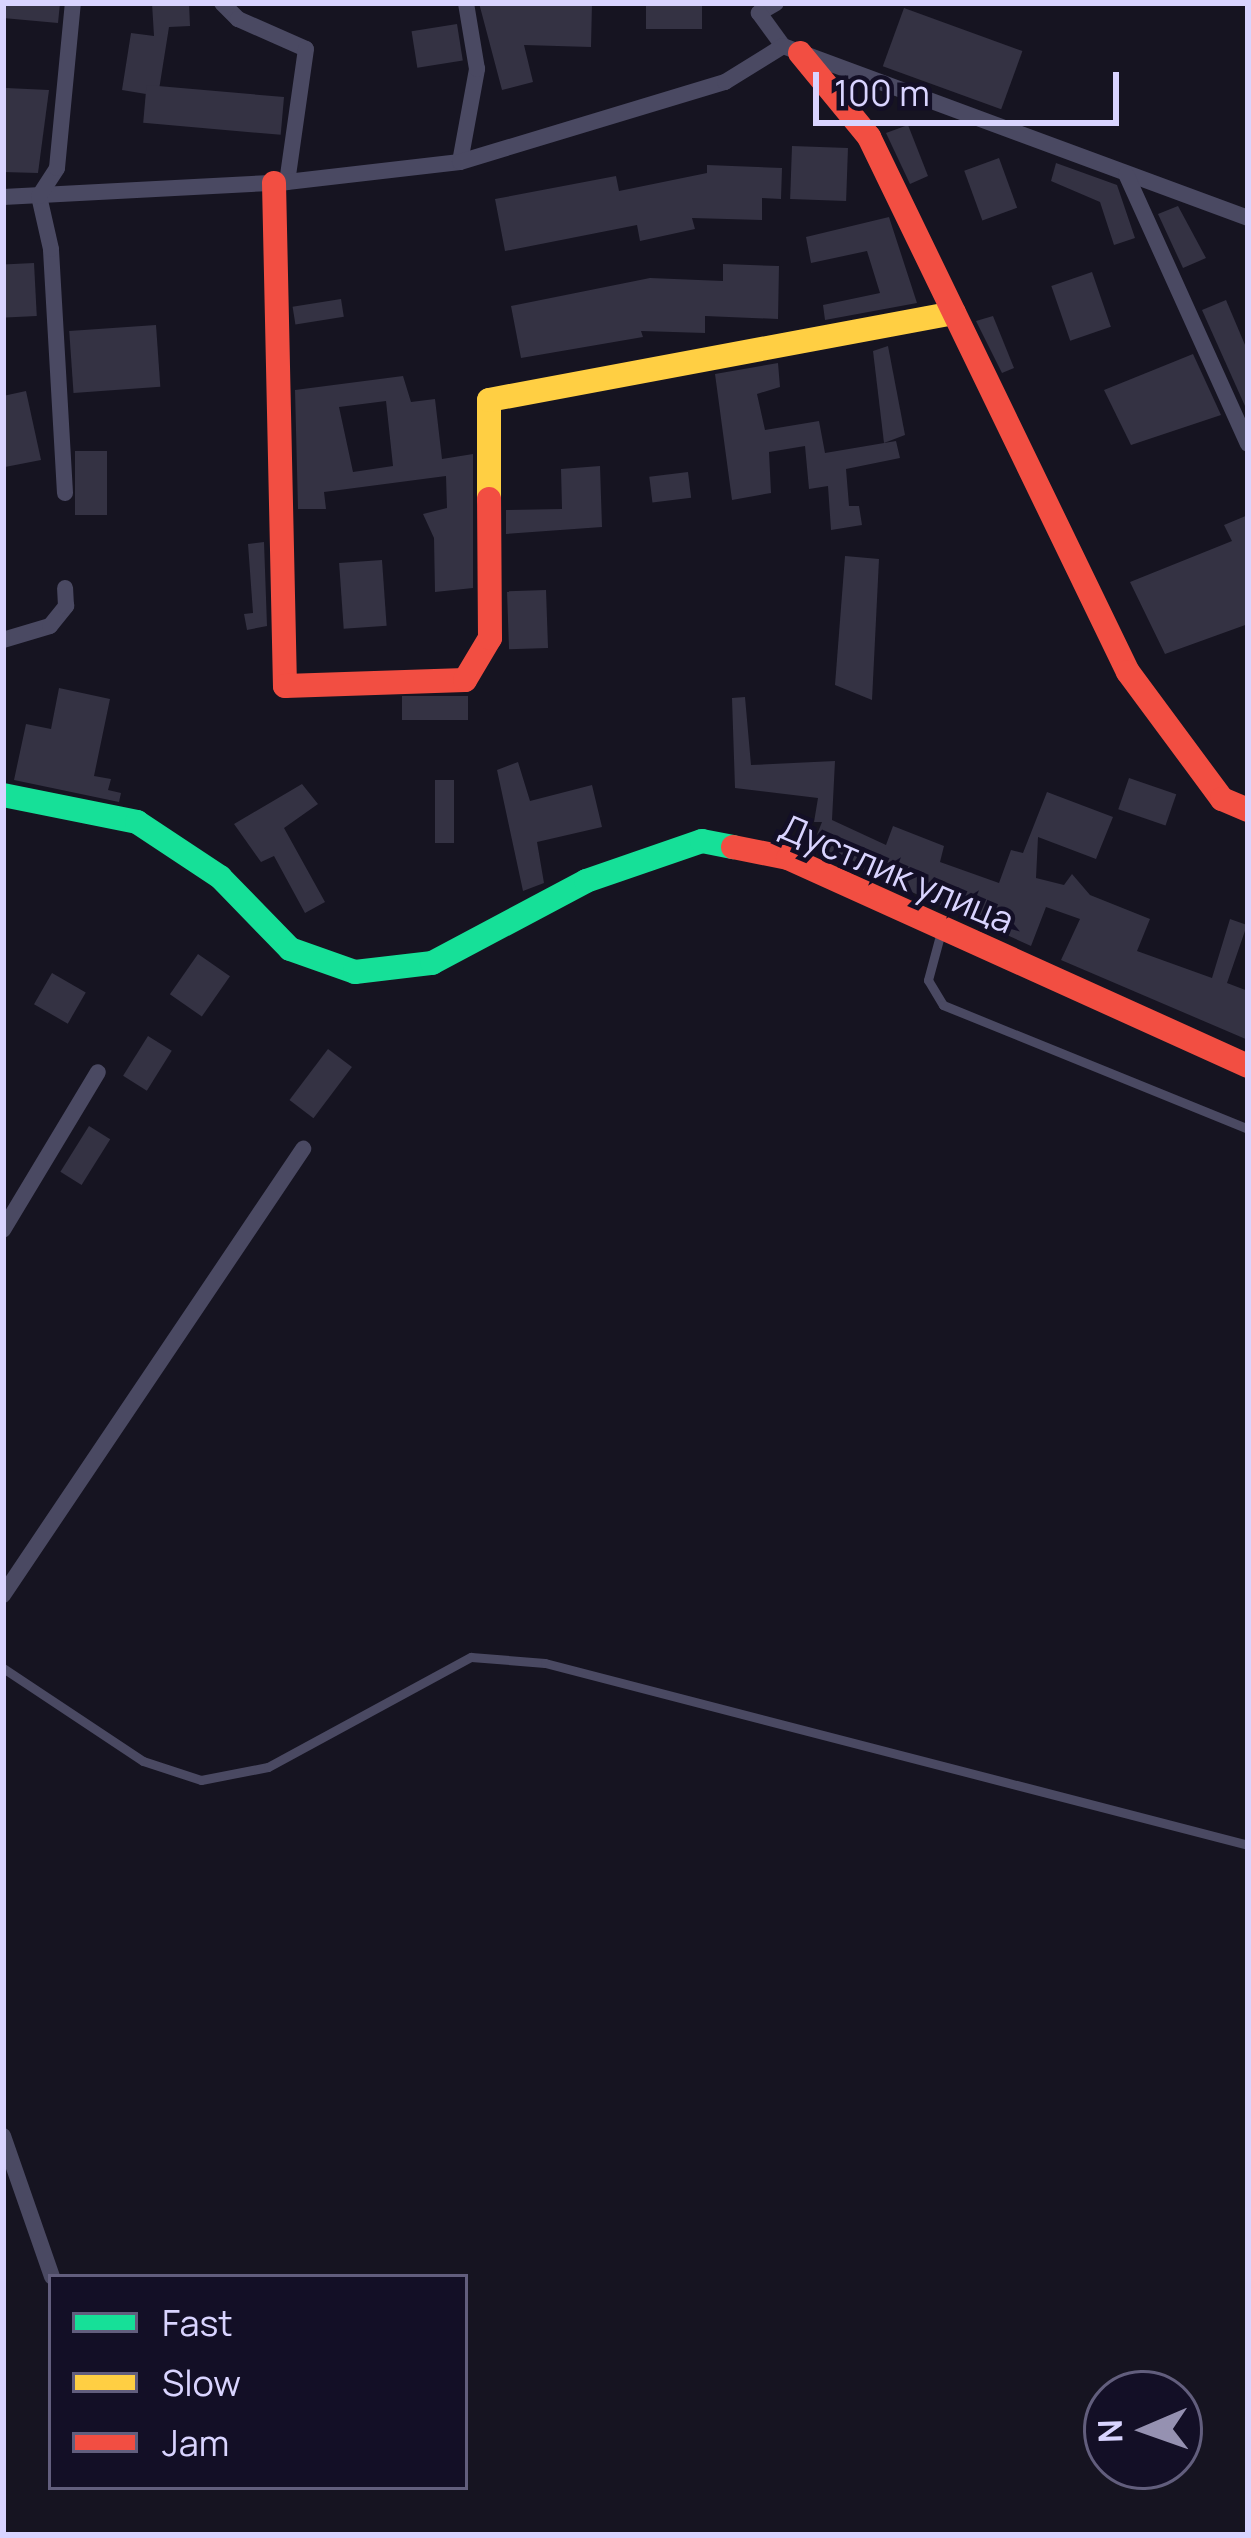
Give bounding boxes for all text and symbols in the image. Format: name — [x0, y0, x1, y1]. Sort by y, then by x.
scale bar — [819, 48, 1125, 122]
text: 100 m — [834, 68, 930, 117]
street label: Дустлик улица — [773, 804, 1021, 942]
legend — [48, 2274, 468, 2490]
text: Fast — [162, 2298, 233, 2347]
text: Slow — [162, 2358, 241, 2407]
north arrow — [1083, 2370, 1203, 2490]
text: Jam — [162, 2418, 229, 2467]
text: N — [1087, 2419, 1132, 2444]

